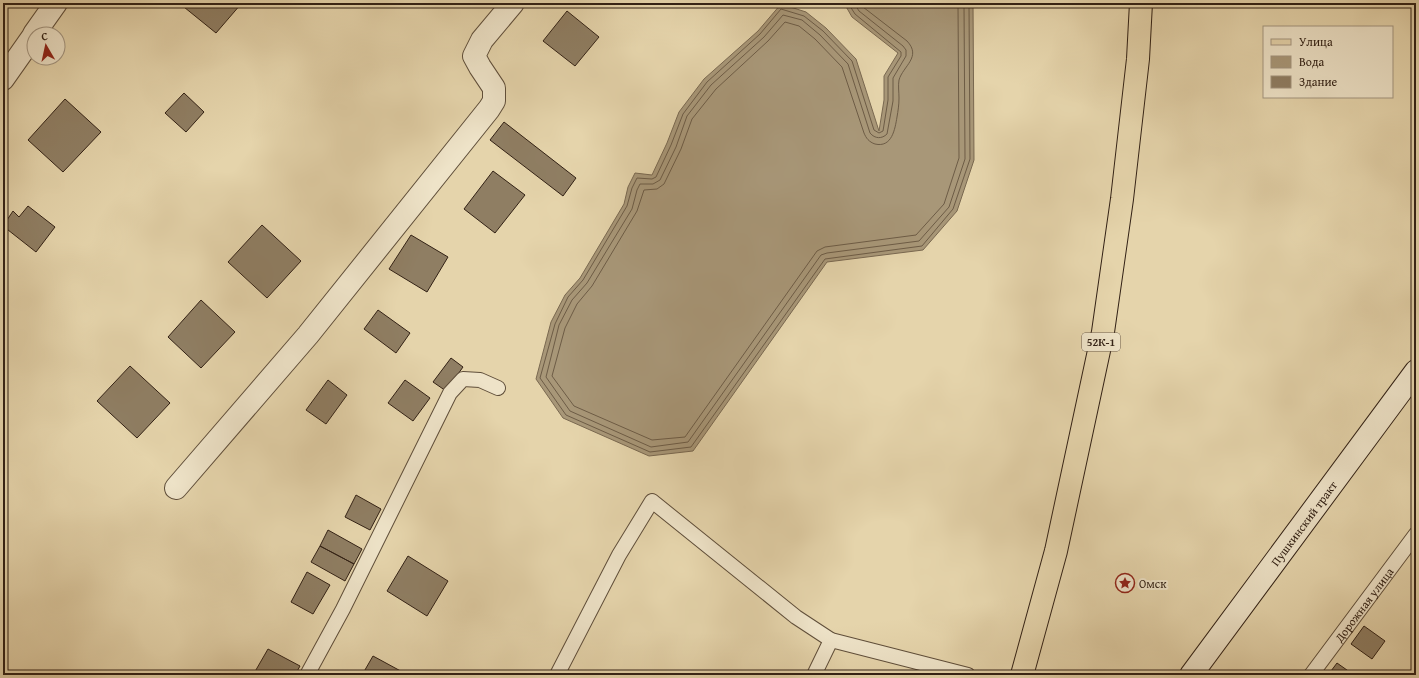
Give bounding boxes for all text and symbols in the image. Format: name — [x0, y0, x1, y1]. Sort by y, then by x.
north arrow — [26, 26, 66, 66]
legend — [1263, 26, 1393, 98]
text: С — [40, 28, 49, 45]
text: Улица — [1299, 33, 1333, 50]
text: Вода — [1299, 53, 1324, 70]
text: Здание — [1299, 73, 1338, 90]
road number: 52К-1 — [1082, 333, 1120, 351]
street label: Пушкинский тракт — [1266, 477, 1341, 569]
street label: Дорожная улица — [1330, 563, 1397, 646]
place icon: Омск — [1114, 572, 1136, 594]
place label: Омск — [1139, 575, 1167, 592]

